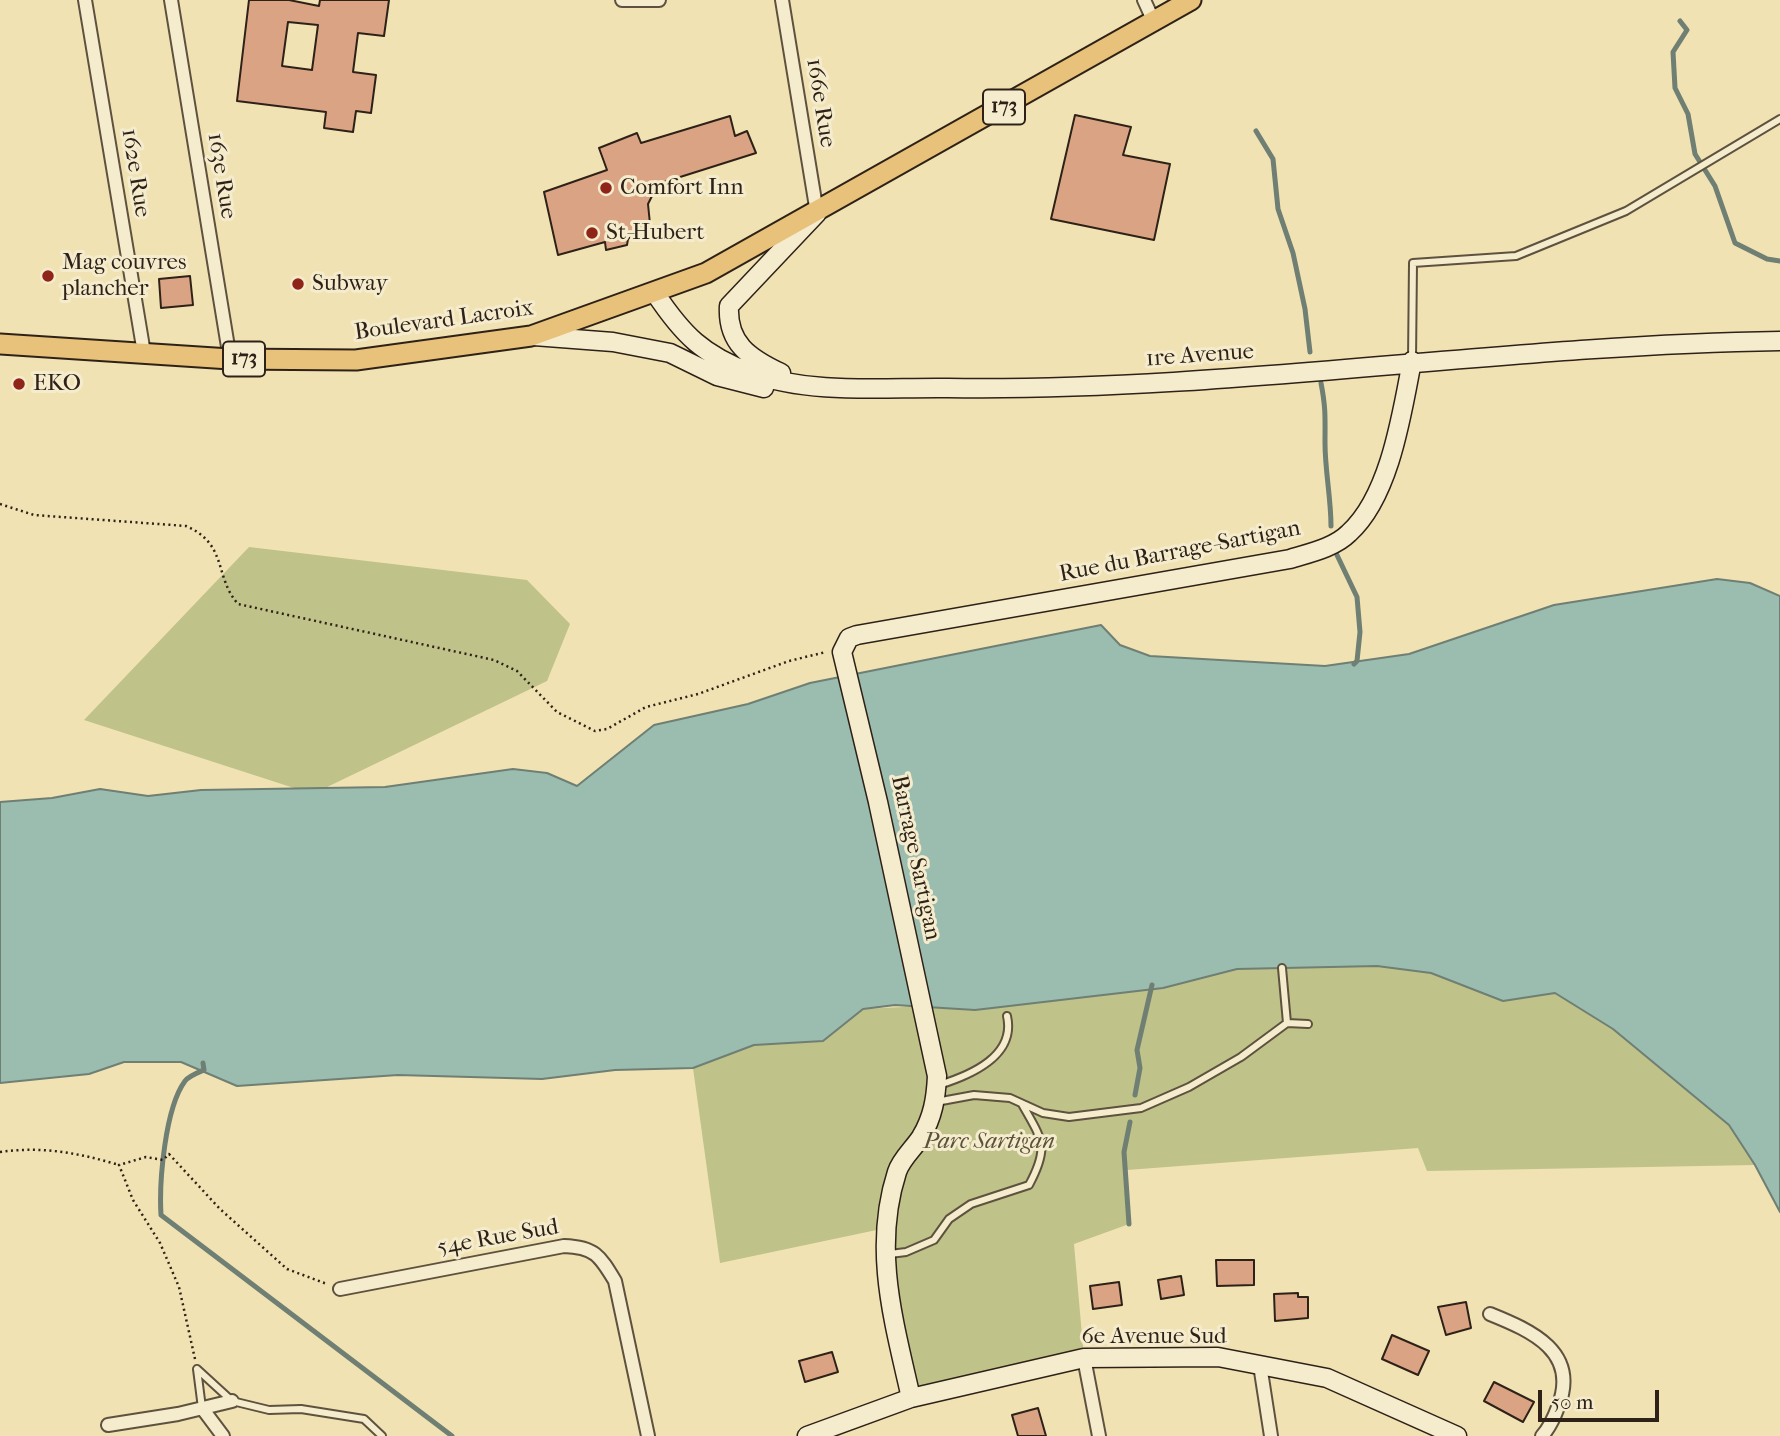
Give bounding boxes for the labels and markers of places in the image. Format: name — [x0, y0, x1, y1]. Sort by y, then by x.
place label: Comfort Inn — [620, 174, 744, 202]
marker: Comfort Inn — [598, 180, 614, 196]
place label: St-Hubert — [606, 219, 704, 247]
marker: St-Hubert — [584, 225, 600, 241]
place label: Mag couvres plancher — [62, 249, 186, 303]
marker: Mag couvres plancher — [40, 268, 56, 284]
place label: Subway — [312, 270, 388, 298]
marker: Subway — [290, 276, 306, 292]
place label: EKO — [33, 370, 81, 398]
marker: EKO — [11, 376, 27, 392]

